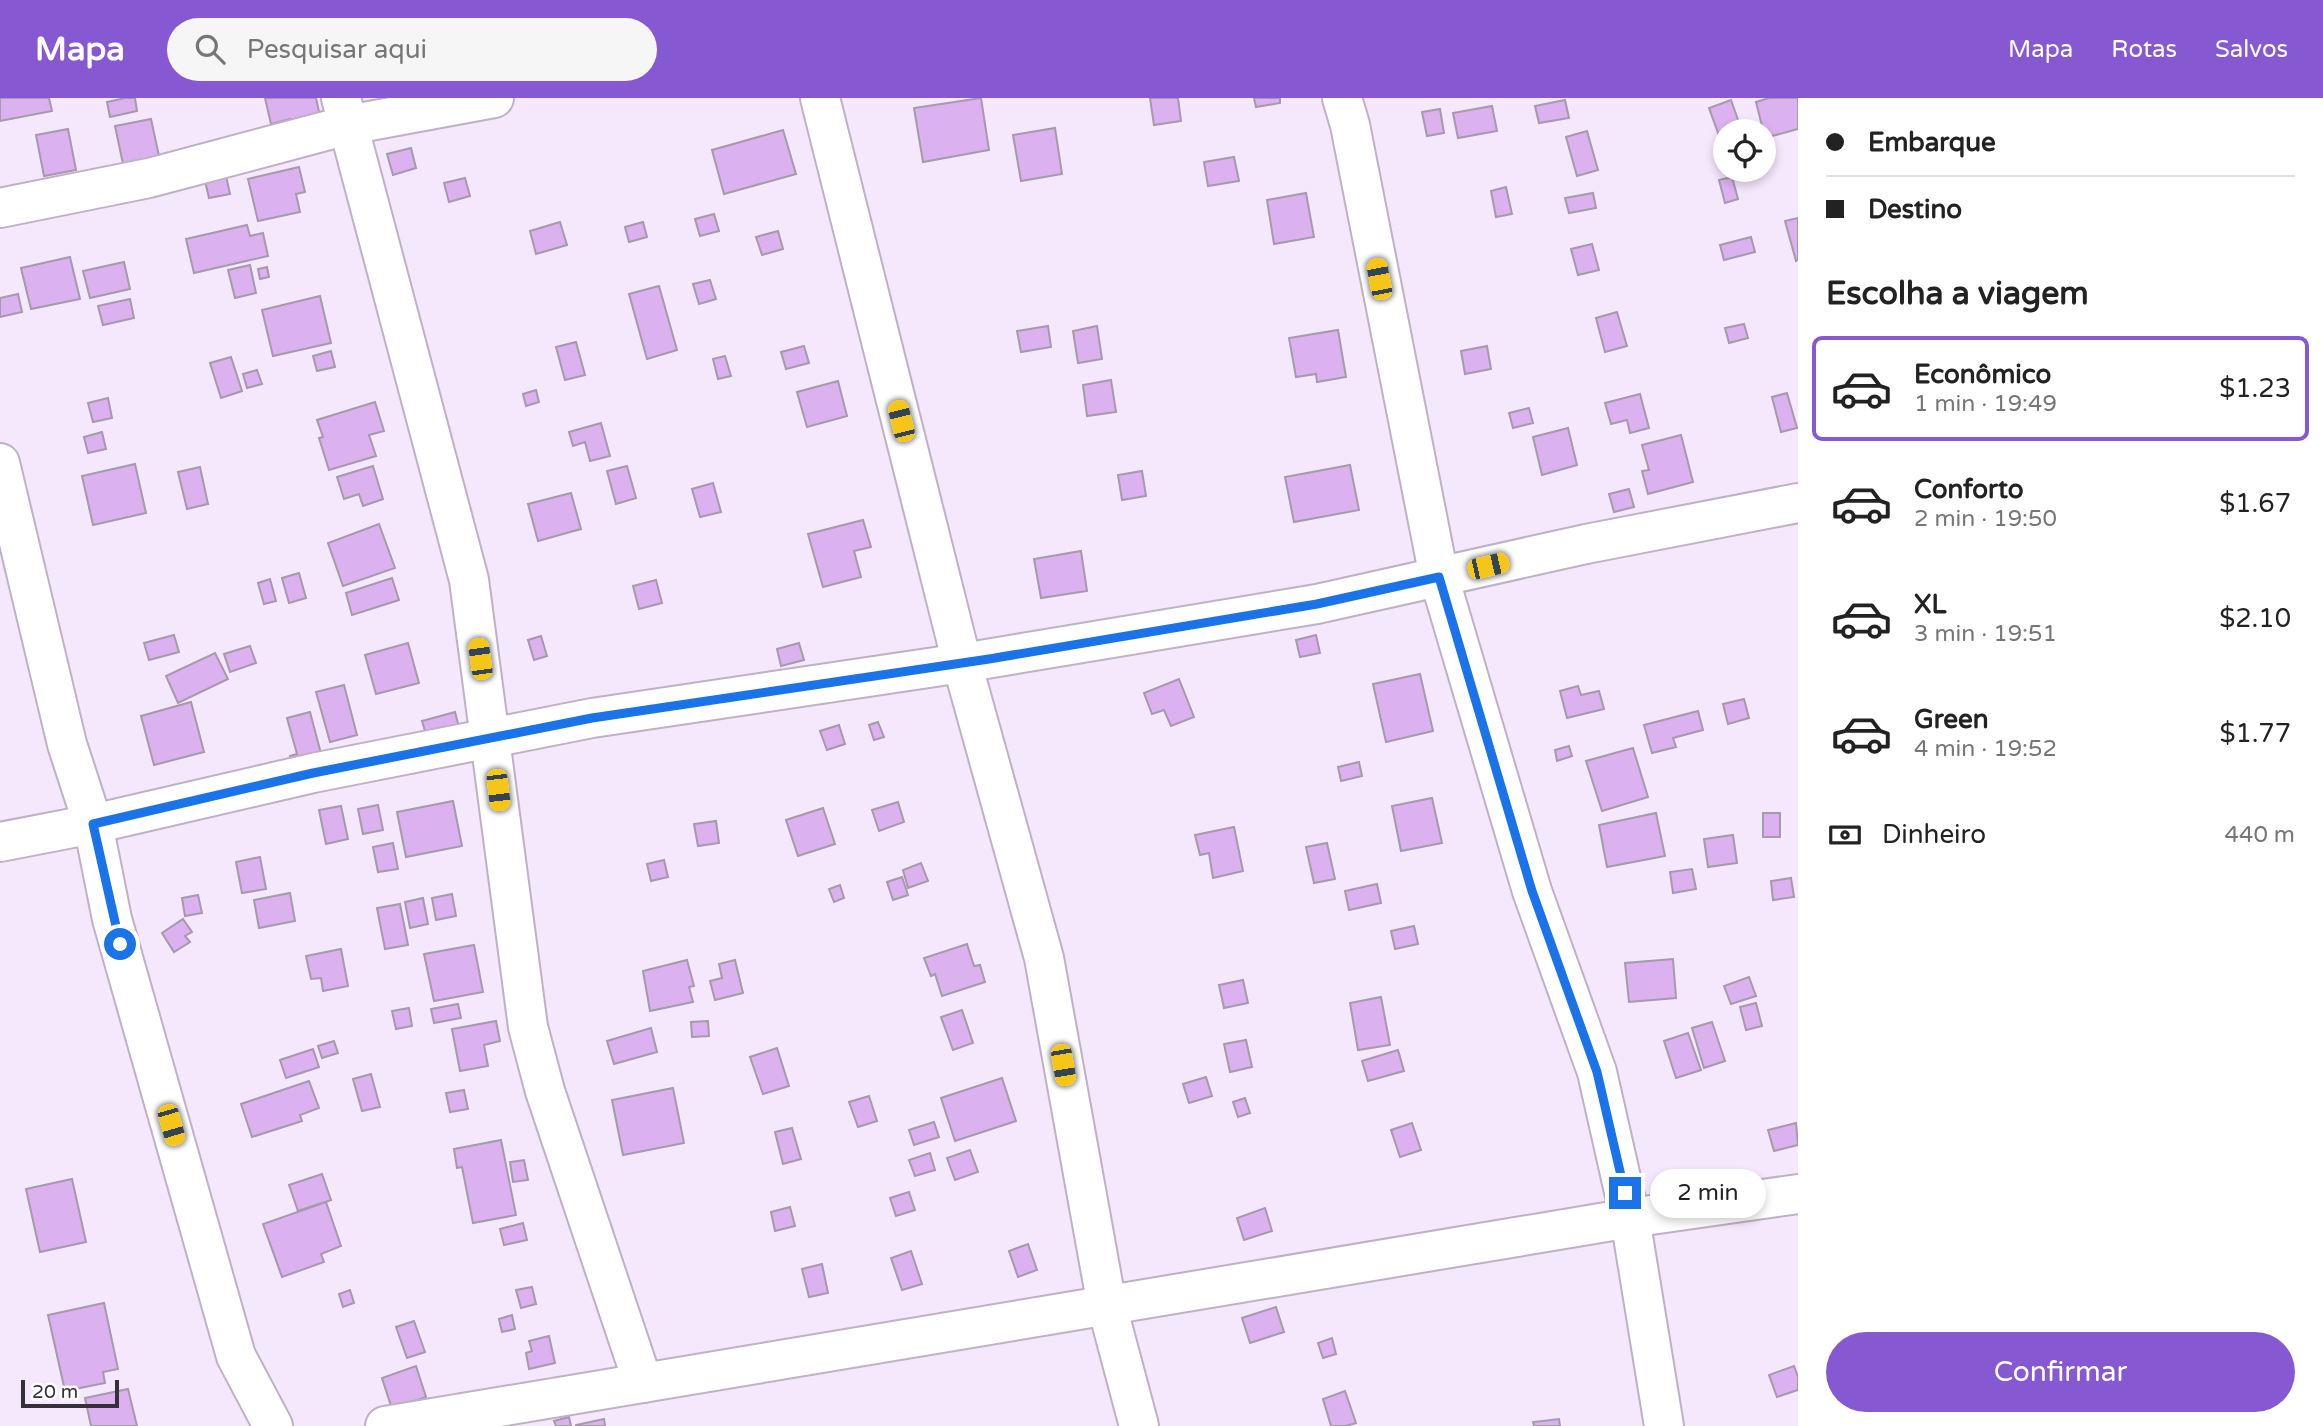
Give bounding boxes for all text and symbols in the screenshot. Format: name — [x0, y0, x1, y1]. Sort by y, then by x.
search box — [167, 18, 657, 81]
text: Mapa — [35, 30, 125, 69]
icon: search — [191, 30, 229, 68]
text: Pesquisar aqui — [247, 34, 427, 65]
text: Mapa — [2008, 35, 2073, 64]
text: Rotas — [2111, 35, 2177, 64]
text: Salvos — [2215, 35, 2288, 64]
map controls — [1713, 119, 1776, 182]
button: locate — [1713, 119, 1776, 182]
text: Embarque — [1868, 127, 1996, 158]
text: Destino — [1868, 194, 1962, 225]
car — [1365, 256, 1394, 302]
text: Escolha a viagem — [1826, 275, 2089, 313]
icon: car — [1830, 357, 1893, 420]
text: Econômico — [1914, 359, 2051, 390]
text: $1.23 — [2219, 373, 2291, 404]
text: 1 min · 19:49 — [1914, 390, 2057, 418]
car — [886, 398, 917, 444]
icon: car — [1830, 472, 1893, 535]
text: Conforto — [1914, 474, 2023, 505]
text: $1.67 — [2219, 488, 2291, 519]
text: 2 min · 19:50 — [1914, 505, 2057, 533]
car — [1466, 551, 1511, 581]
icon: car — [1830, 587, 1893, 650]
text: XL — [1914, 589, 1946, 620]
text: $2.10 — [2219, 603, 2291, 634]
text: 3 min · 19:51 — [1914, 620, 2057, 648]
car — [467, 637, 494, 681]
icon: car — [1830, 702, 1893, 765]
text: Green — [1914, 704, 1989, 735]
text: $1.77 — [2219, 718, 2291, 749]
text: 4 min · 19:52 — [1914, 735, 2057, 763]
car — [486, 768, 511, 812]
icon: cash — [1826, 816, 1864, 854]
text: Dinheiro — [1882, 819, 1986, 850]
text: 440 m — [2225, 821, 2295, 849]
route start — [104, 928, 136, 960]
car — [1050, 1042, 1077, 1088]
car — [156, 1102, 187, 1148]
callout: 2 min — [1650, 1168, 1765, 1218]
route end — [1609, 1177, 1641, 1209]
text: 2 min — [1677, 1179, 1739, 1207]
button: Confirmar — [1826, 1332, 2295, 1412]
scale bar — [21, 1377, 119, 1409]
text: 20 m — [32, 1381, 78, 1403]

